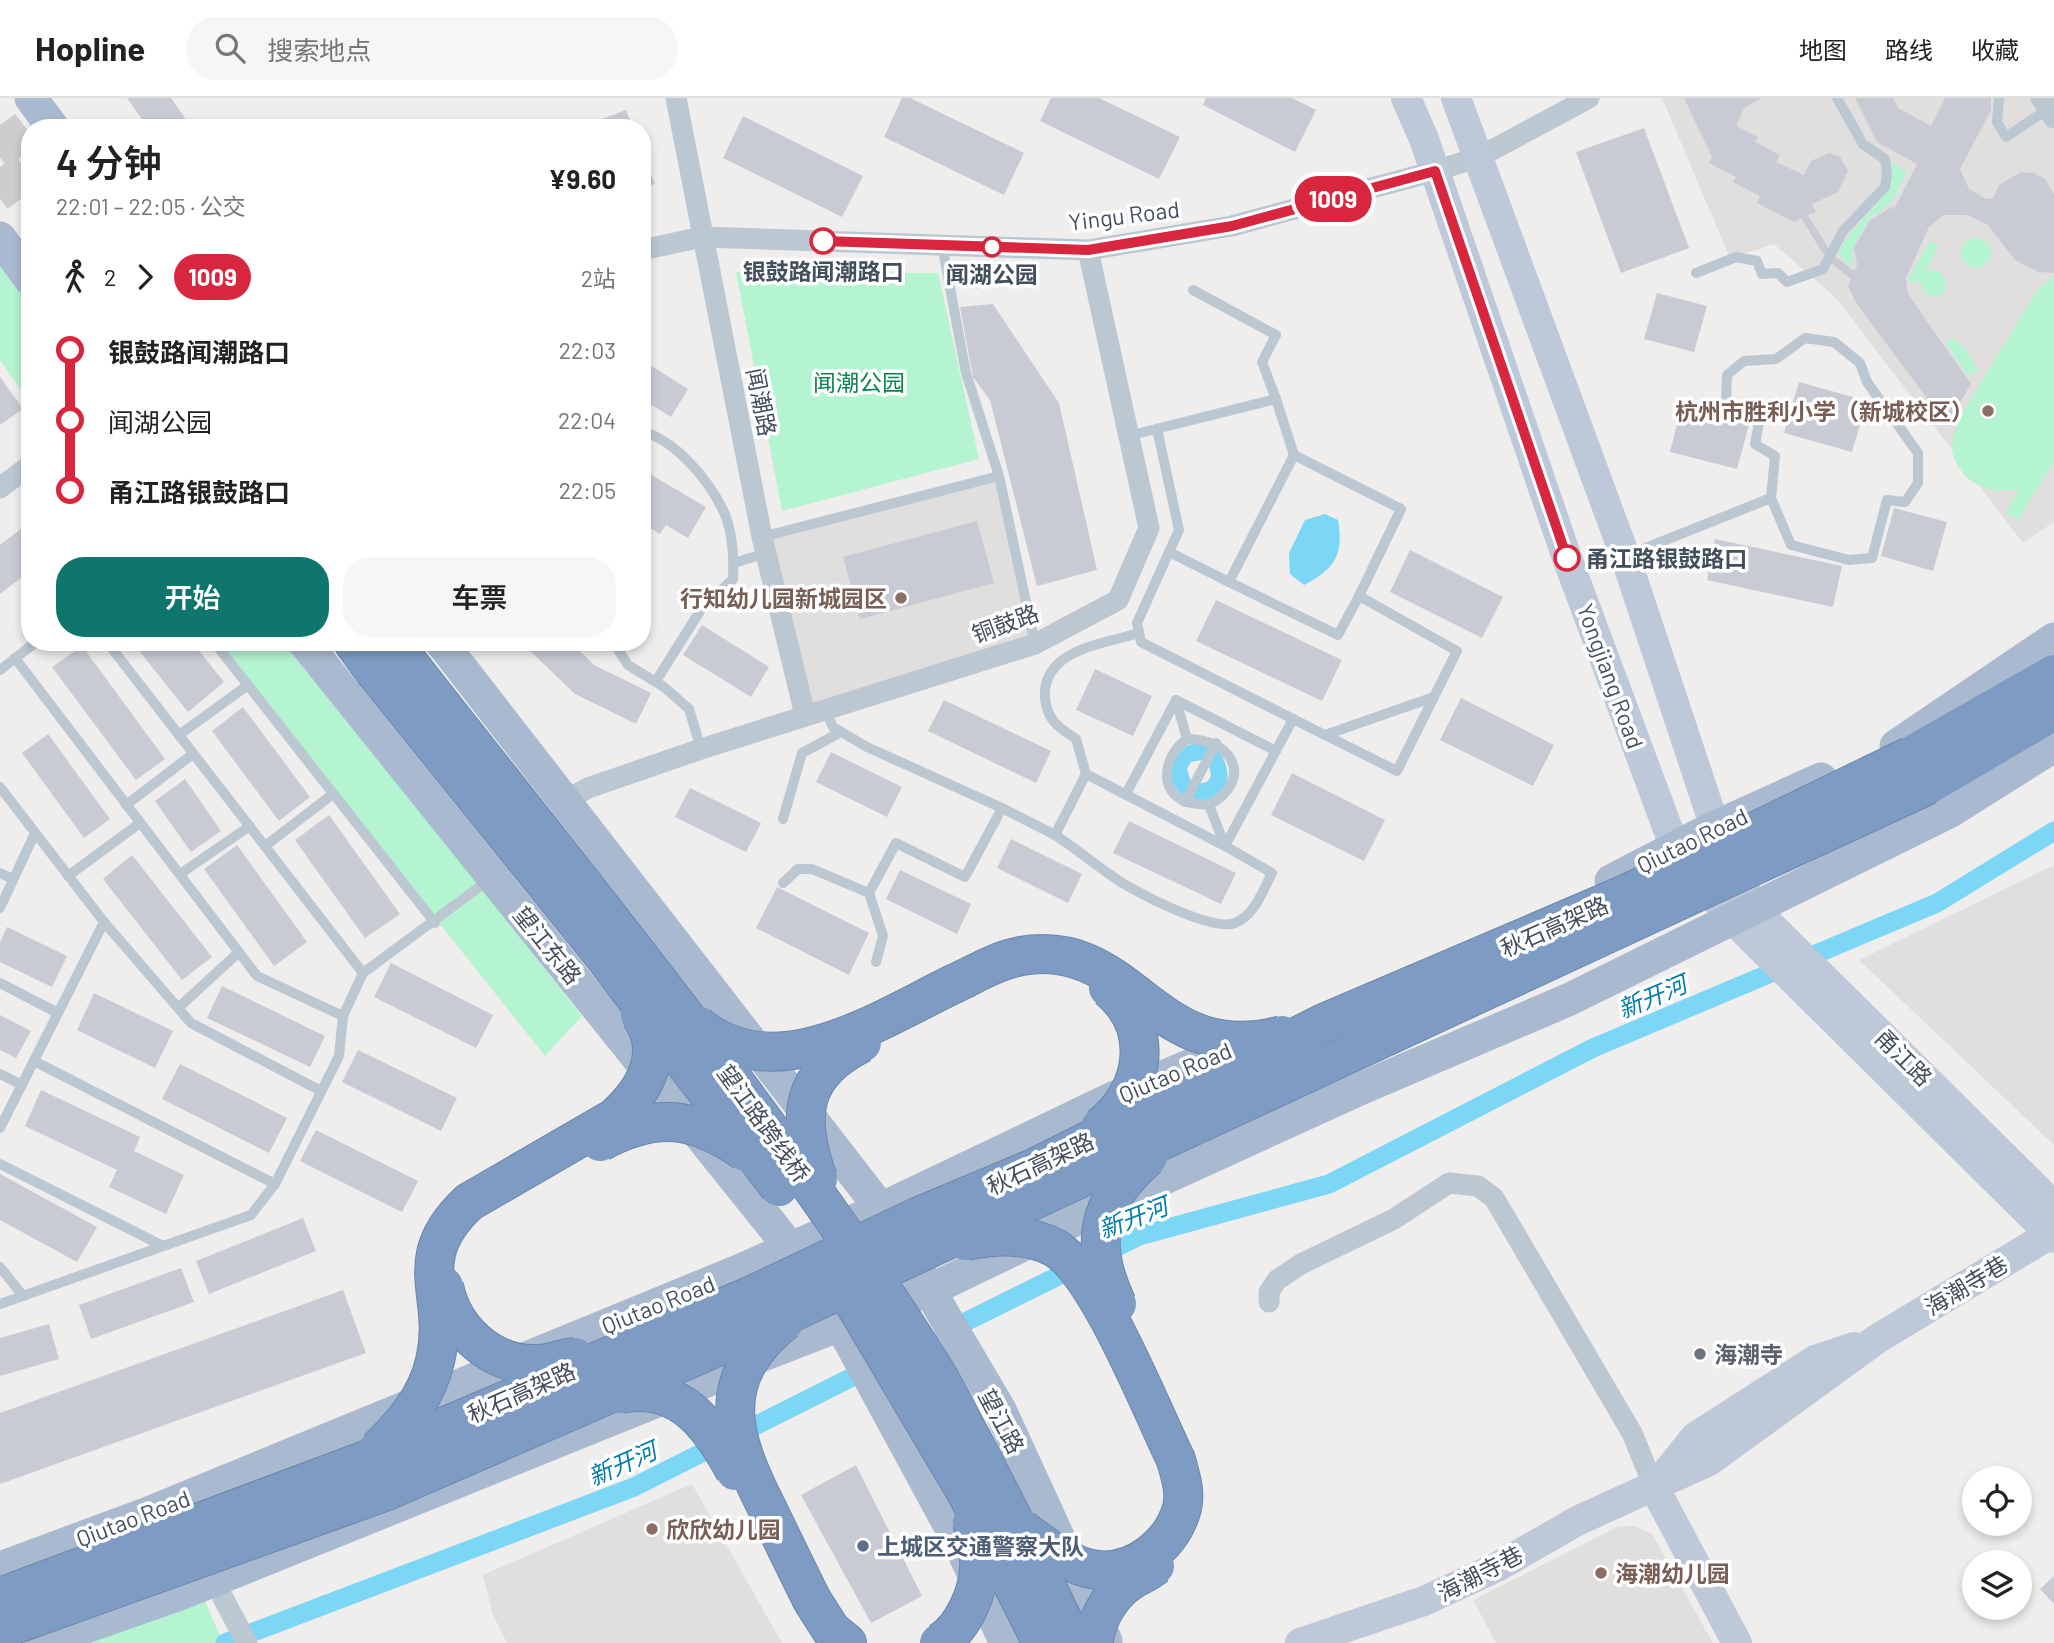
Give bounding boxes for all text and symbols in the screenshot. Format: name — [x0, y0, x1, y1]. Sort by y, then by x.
search box — [187, 17, 677, 80]
text: Hopline — [35, 28, 145, 68]
icon: search — [211, 29, 249, 67]
text: 搜索地点 — [267, 34, 371, 65]
text: 地图 — [1799, 35, 1847, 64]
text: 路线 — [1885, 35, 1933, 64]
text: 收藏 — [1971, 35, 2019, 64]
text: 4 分钟 — [56, 139, 162, 185]
text: ¥9.60 — [549, 163, 616, 194]
line badge: 1009 — [1284, 176, 1382, 222]
text: 1009 — [1309, 184, 1357, 213]
text: 22:01 – 22:05 · 公交 — [56, 192, 246, 220]
street label: Yingu Road — [1067, 194, 1181, 236]
marker: 银鼓路闻潮路口 — [810, 228, 836, 254]
marker: 闻湖公园 — [982, 237, 1002, 257]
place label: 银鼓路闻潮路口 — [743, 257, 904, 285]
icon: walk — [56, 258, 94, 296]
icon: forward — [126, 258, 164, 296]
place label: 闻湖公园 — [946, 260, 1038, 288]
text: 1009 — [188, 262, 237, 291]
text: 2 — [104, 263, 116, 291]
text: 2站 — [581, 264, 616, 292]
text: 银鼓路闻潮路口 — [108, 336, 290, 367]
text: 22:03 — [559, 336, 616, 364]
street label: 闻潮路 — [742, 365, 782, 439]
park label: 闻潮公园 — [813, 368, 905, 396]
place label: 杭州市胜利小学（新城校区） — [1675, 397, 1974, 425]
marker: 杭州市胜利小学（新城校区） — [1980, 403, 1996, 419]
text: 闻湖公园 — [108, 406, 212, 437]
text: 22:04 — [558, 406, 616, 434]
text: 甬江路银鼓路口 — [108, 476, 290, 507]
text: 22:05 — [559, 476, 616, 504]
place label: 甬江路银鼓路口 — [1586, 544, 1747, 572]
marker: 甬江路银鼓路口 — [1554, 545, 1580, 571]
button: 开始 — [56, 557, 329, 637]
button: 车票 — [343, 557, 616, 637]
place label: 行知幼儿园新城园区 — [680, 584, 887, 612]
marker: 行知幼儿园新城园区 — [893, 590, 909, 606]
street label: 铜鼓路 — [968, 598, 1042, 648]
street label: Yongjiang Road — [1572, 600, 1650, 752]
street label: Qiutao Road — [1632, 801, 1752, 879]
street label: 秋石高架路 — [1496, 890, 1612, 962]
street label: 望江东路 — [508, 900, 588, 990]
water label: 新开河 — [1613, 967, 1694, 1023]
street label: 甬江路 — [1870, 1023, 1938, 1091]
street label: Qiutao Road — [1115, 1036, 1235, 1108]
street label: 望江路跨线桥 — [712, 1059, 816, 1187]
street label: 秋石高架路 — [982, 1126, 1098, 1200]
water label: 新开河 — [1094, 1189, 1176, 1243]
street label: 海潮寺巷 — [1919, 1249, 2013, 1321]
street label: Qiutao Road — [597, 1269, 719, 1339]
place label: 海潮寺 — [1714, 1340, 1783, 1368]
marker: 海潮寺 — [1692, 1346, 1708, 1362]
street label: 秋石高架路 — [463, 1356, 579, 1428]
street label: 望江路 — [973, 1384, 1031, 1458]
water label: 新开河 — [583, 1433, 664, 1491]
map controls — [1962, 1466, 2032, 1620]
button: locate — [1962, 1466, 2032, 1536]
street label: Qiutao Road — [72, 1484, 194, 1552]
place label: 欣欣幼儿园 — [666, 1515, 781, 1543]
marker: 欣欣幼儿园 — [644, 1521, 660, 1537]
place label: 上城区交通警察大队 — [877, 1532, 1084, 1560]
marker: 上城区交通警察大队 — [855, 1538, 871, 1554]
street label: 海潮寺巷 — [1433, 1540, 1527, 1606]
button: layers — [1962, 1550, 2032, 1620]
place label: 海潮幼儿园 — [1615, 1559, 1730, 1587]
marker: 海潮幼儿园 — [1593, 1565, 1609, 1581]

